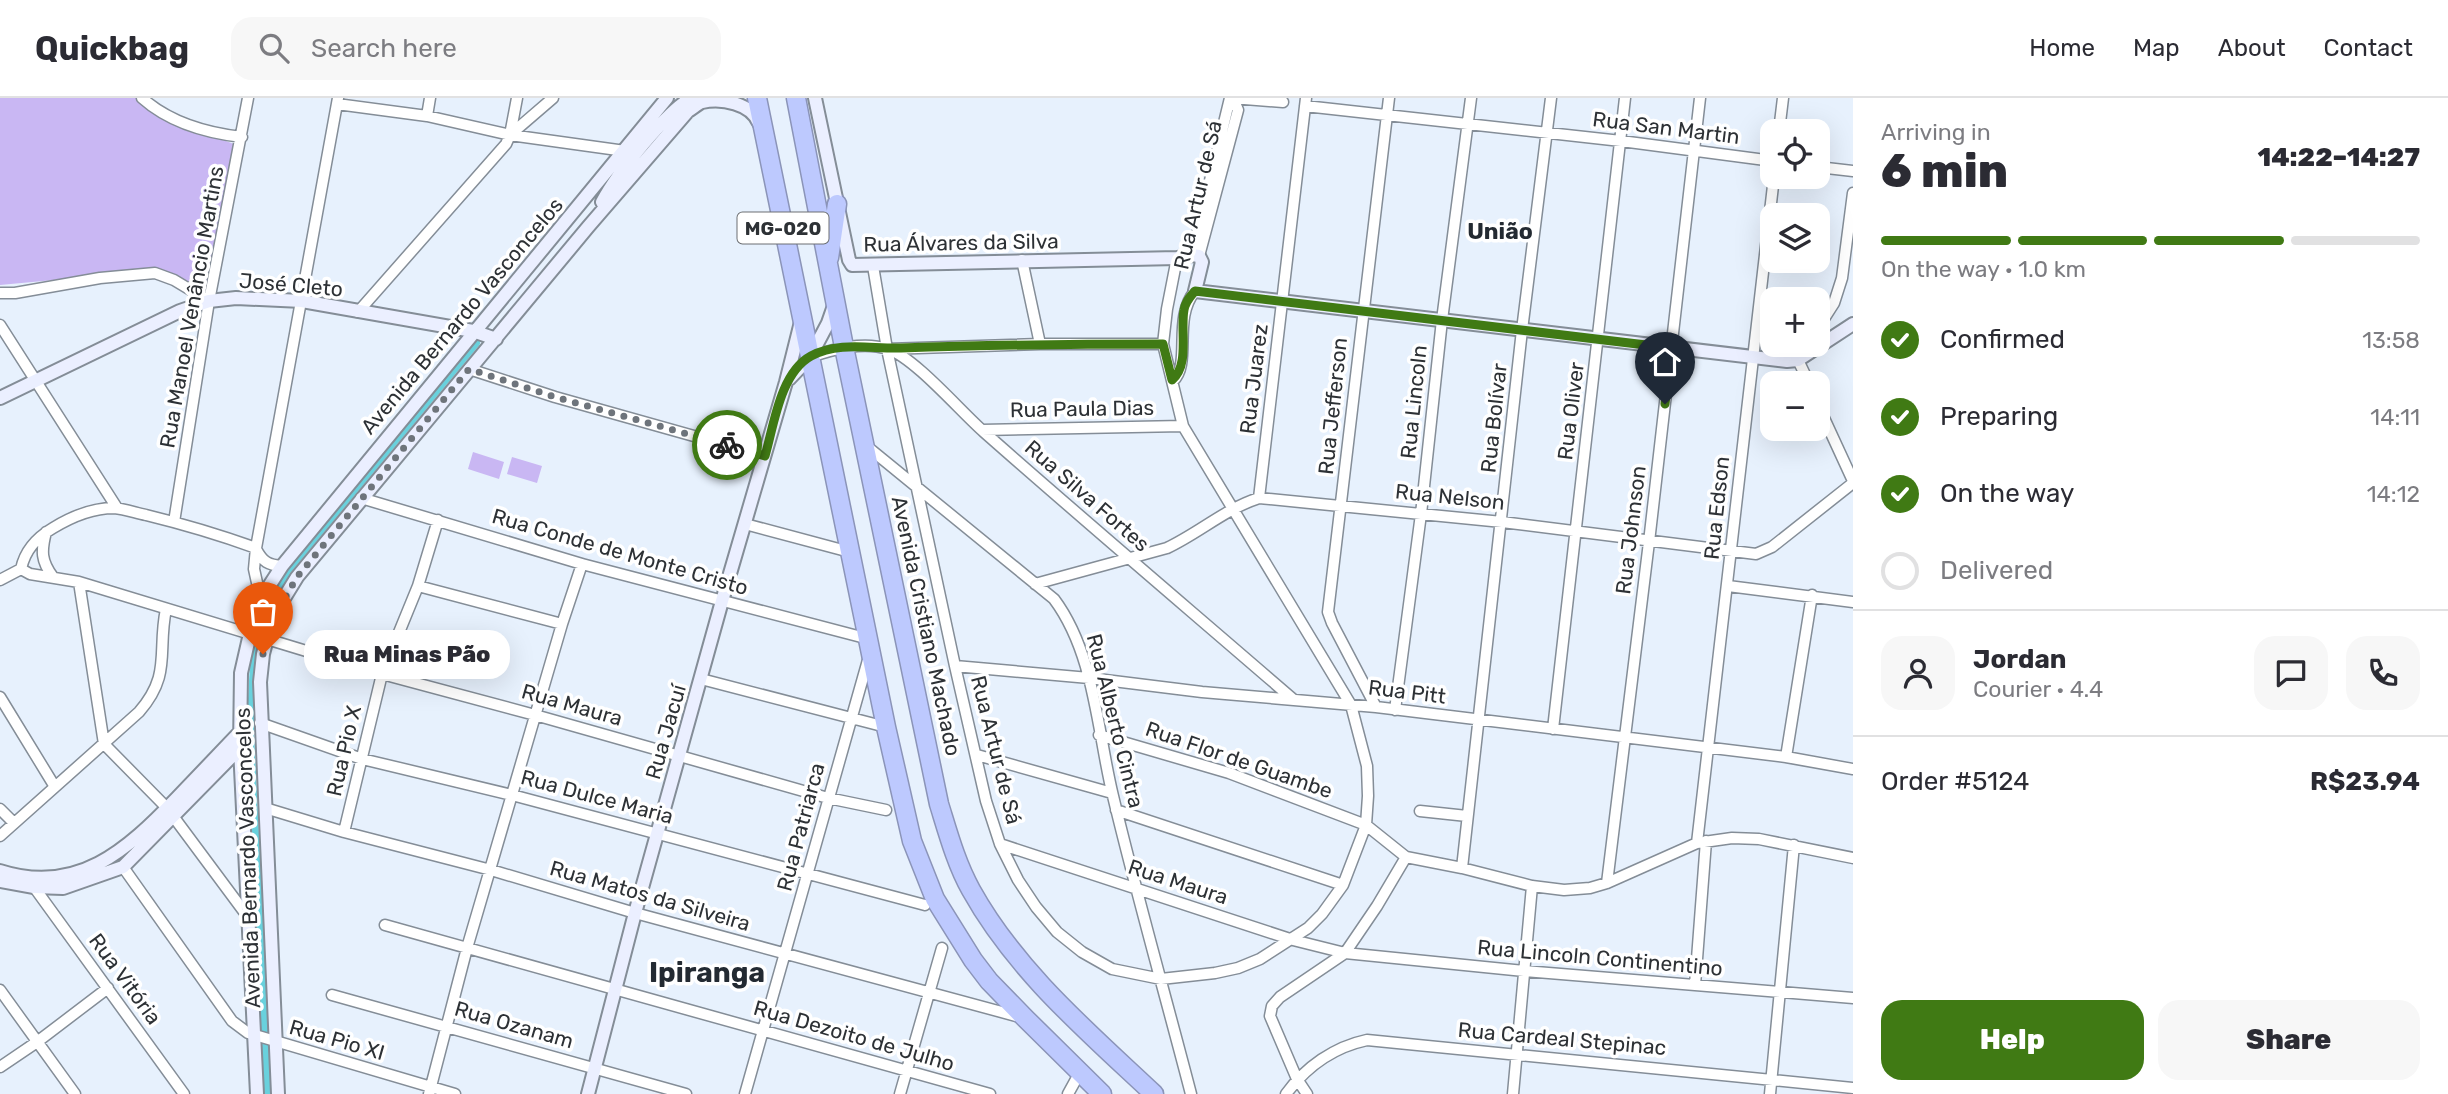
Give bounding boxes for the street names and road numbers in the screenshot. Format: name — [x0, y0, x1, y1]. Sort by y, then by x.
street label: Rua San Martin — [1591, 106, 1741, 149]
street label: Rua Artur de Sá — [1168, 118, 1227, 272]
street label: Rua Manoel Venâncio Martins — [154, 164, 229, 450]
street label: Avenida Bernardo Vasconcelos — [355, 192, 568, 439]
road number: MG-020 — [738, 212, 828, 244]
street label: Rua Álvares da Silva — [863, 228, 1059, 257]
street label: José Cleto — [238, 268, 344, 301]
street label: Rua Juarez — [1234, 322, 1273, 435]
street label: Rua Jefferson — [1313, 336, 1352, 476]
street label: Rua Lincoln — [1395, 344, 1432, 460]
street label: Rua Oliver — [1552, 361, 1589, 461]
street label: Rua Bolívar — [1475, 362, 1512, 474]
street label: Rua Paula Dias — [1010, 395, 1154, 422]
street label: Rua Silva Fortes — [1020, 435, 1155, 557]
street label: Rua Edson — [1699, 455, 1734, 561]
street label: Rua Johnson — [1610, 464, 1651, 596]
street label: Rua Nelson — [1394, 478, 1506, 515]
street label: Avenida Cristiano Machado — [887, 494, 966, 758]
street label: Rua Conde de Monte Cristo — [489, 503, 751, 600]
street label: Rua Alberto Cintra — [1082, 631, 1149, 811]
street label: Rua Artur de Sá — [966, 673, 1027, 827]
street label: Rua Pitt — [1367, 674, 1447, 709]
street label: Rua Maura — [519, 678, 625, 731]
street label: Rua Jacuí — [640, 681, 691, 782]
street label: Rua Pio X — [321, 703, 366, 799]
street label: Avenida Bernardo Vasconcelos — [230, 707, 265, 1009]
street label: Rua Flor de Guambe — [1142, 716, 1336, 803]
street label: Rua Patriarca — [771, 760, 830, 894]
street label: Rua Dulce Maria — [518, 764, 676, 829]
street label: Rua Maura — [1125, 854, 1231, 909]
street label: Rua Matos da Silveira — [547, 855, 753, 936]
street label: Rua Vitória — [84, 928, 167, 1029]
street label: Rua Lincoln Continentino — [1476, 934, 1724, 981]
street label: Rua Dezoito de Julho — [751, 995, 957, 1076]
street label: Rua Ozanam — [452, 996, 577, 1053]
street label: Rua Pio XI — [287, 1014, 388, 1065]
street label: Rua Cardeal Stepinac — [1457, 1017, 1667, 1060]

